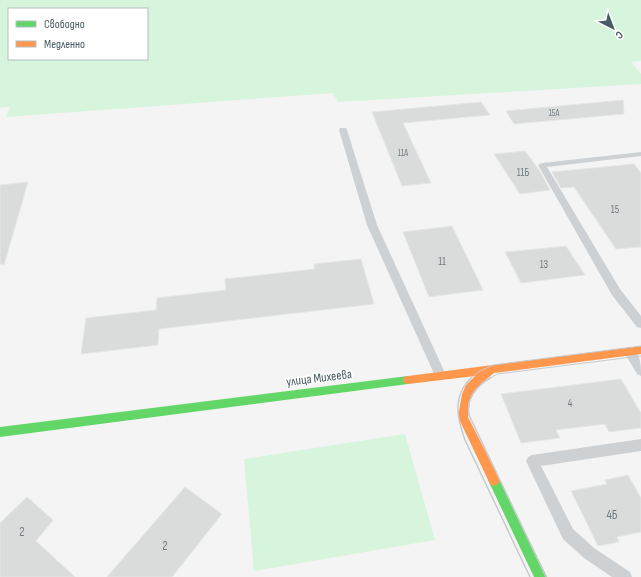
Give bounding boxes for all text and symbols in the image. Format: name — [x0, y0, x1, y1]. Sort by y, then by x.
legend — [8, 8, 148, 60]
north arrow — [593, 8, 633, 48]
text: Свободно — [44, 17, 85, 32]
text: С — [613, 28, 626, 42]
text: Медленно — [44, 37, 85, 52]
house number: 15А — [549, 108, 559, 119]
house number: 11А — [398, 148, 408, 159]
house number: 11Б — [517, 166, 529, 179]
house number: 15 — [611, 203, 619, 216]
house number: 11 — [438, 255, 446, 268]
house number: 13 — [540, 258, 549, 271]
street label: улица Михеева — [285, 366, 353, 390]
house number: 4 — [568, 397, 573, 410]
house number: 4Б — [606, 507, 618, 523]
house number: 2 — [19, 524, 25, 540]
house number: 2 — [162, 538, 168, 554]

